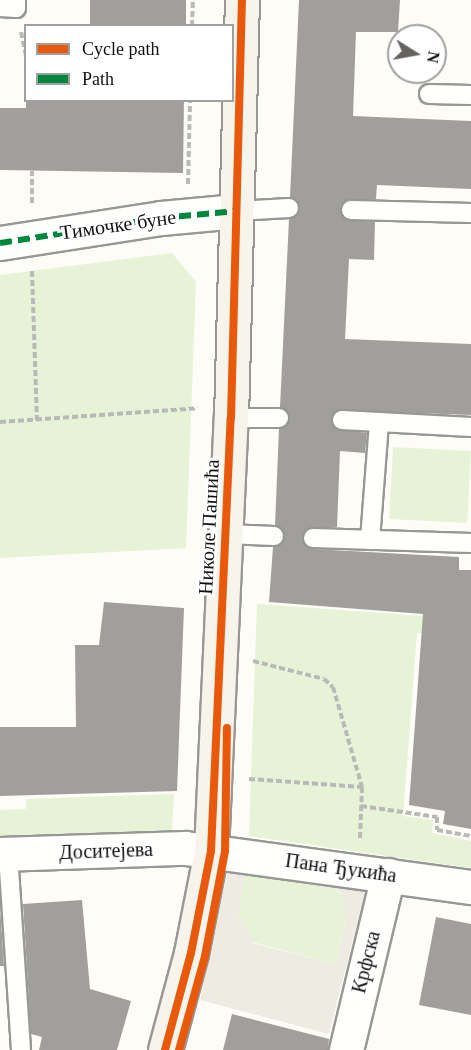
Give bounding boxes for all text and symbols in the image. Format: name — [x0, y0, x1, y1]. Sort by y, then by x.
legend — [24, 24, 234, 102]
north arrow — [387, 24, 447, 84]
text: Cycle path — [82, 39, 159, 59]
text: N — [424, 50, 443, 64]
text: Path — [82, 69, 114, 89]
street label: Тимочке буне — [59, 205, 177, 245]
street label: Николе Пашића — [193, 459, 225, 595]
street label: Доситејева — [59, 837, 153, 865]
street label: Пана Ђукића — [284, 848, 398, 888]
street label: Крфска — [347, 928, 385, 996]

